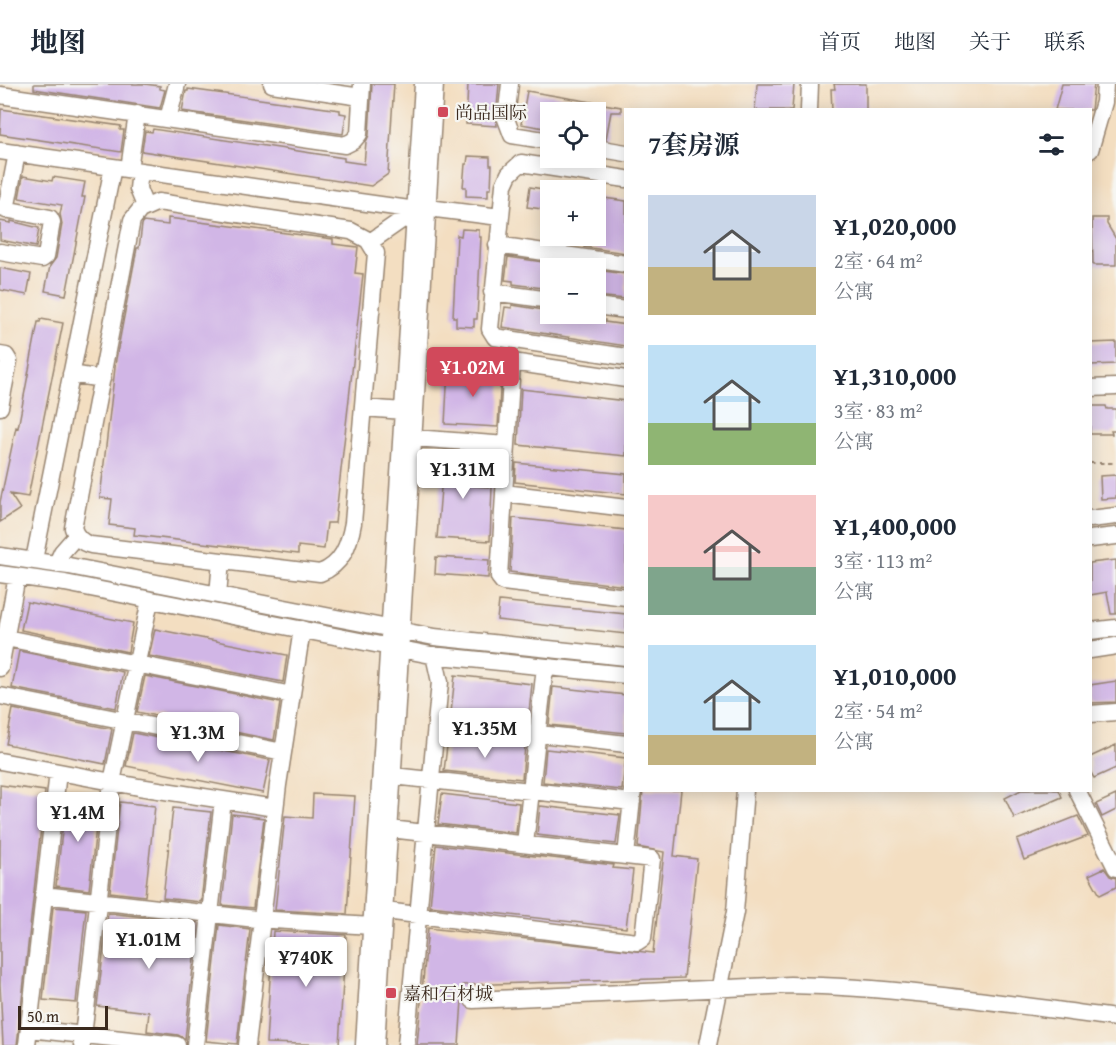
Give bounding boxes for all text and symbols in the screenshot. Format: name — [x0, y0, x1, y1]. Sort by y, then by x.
text: 地图 — [30, 21, 86, 62]
text: 首页 — [819, 26, 861, 57]
text: 地图 — [894, 26, 936, 57]
text: 关于 — [969, 26, 1011, 57]
text: 联系 — [1044, 26, 1086, 57]
place label: 尚品国际 — [455, 99, 527, 126]
map controls — [540, 102, 606, 324]
button: locate — [540, 102, 606, 168]
marker: 尚品国际 — [436, 105, 450, 119]
text: 7套房源 — [648, 125, 739, 164]
icon: filters — [1035, 128, 1068, 161]
button: + — [540, 180, 606, 246]
text: ¥1,020,000 — [834, 206, 956, 245]
icon: home — [696, 219, 768, 291]
text: 2室 · 64 m² — [834, 246, 923, 275]
button: − — [540, 258, 606, 324]
text: 公寓 — [834, 276, 874, 305]
pin: ¥1.02M — [424, 347, 522, 398]
text: ¥1.02M — [441, 352, 505, 381]
text: ¥1,310,000 — [834, 356, 956, 395]
icon: home — [696, 369, 768, 441]
text: 3室 · 83 m² — [834, 396, 923, 425]
text: 公寓 — [834, 426, 874, 455]
pin: ¥1.31M — [414, 449, 512, 500]
text: ¥1.31M — [431, 454, 495, 483]
text: ¥1,400,000 — [834, 506, 956, 545]
icon: home — [696, 519, 768, 591]
text: 3室 · 113 m² — [834, 546, 932, 575]
text: 公寓 — [834, 576, 874, 605]
text: ¥1,010,000 — [834, 656, 956, 695]
icon: home — [696, 669, 768, 741]
text: 2室 · 54 m² — [834, 696, 923, 725]
pin: ¥1.35M — [436, 708, 534, 759]
pin: ¥1.3M — [156, 712, 240, 763]
text: ¥1.35M — [453, 713, 517, 742]
text: ¥1.3M — [171, 717, 225, 746]
text: 公寓 — [834, 726, 874, 755]
pin: ¥1.4M — [36, 792, 120, 843]
text: ¥1.4M — [51, 797, 105, 826]
pin: ¥1.01M — [100, 919, 198, 970]
text: ¥1.01M — [117, 924, 181, 953]
pin: ¥740K — [264, 937, 348, 988]
text: ¥740K — [279, 942, 333, 971]
place label: 嘉和石材城 — [403, 980, 493, 1007]
marker: 嘉和石材城 — [384, 986, 398, 1000]
scale bar — [18, 1003, 108, 1030]
text: 50 m — [27, 1004, 59, 1028]

